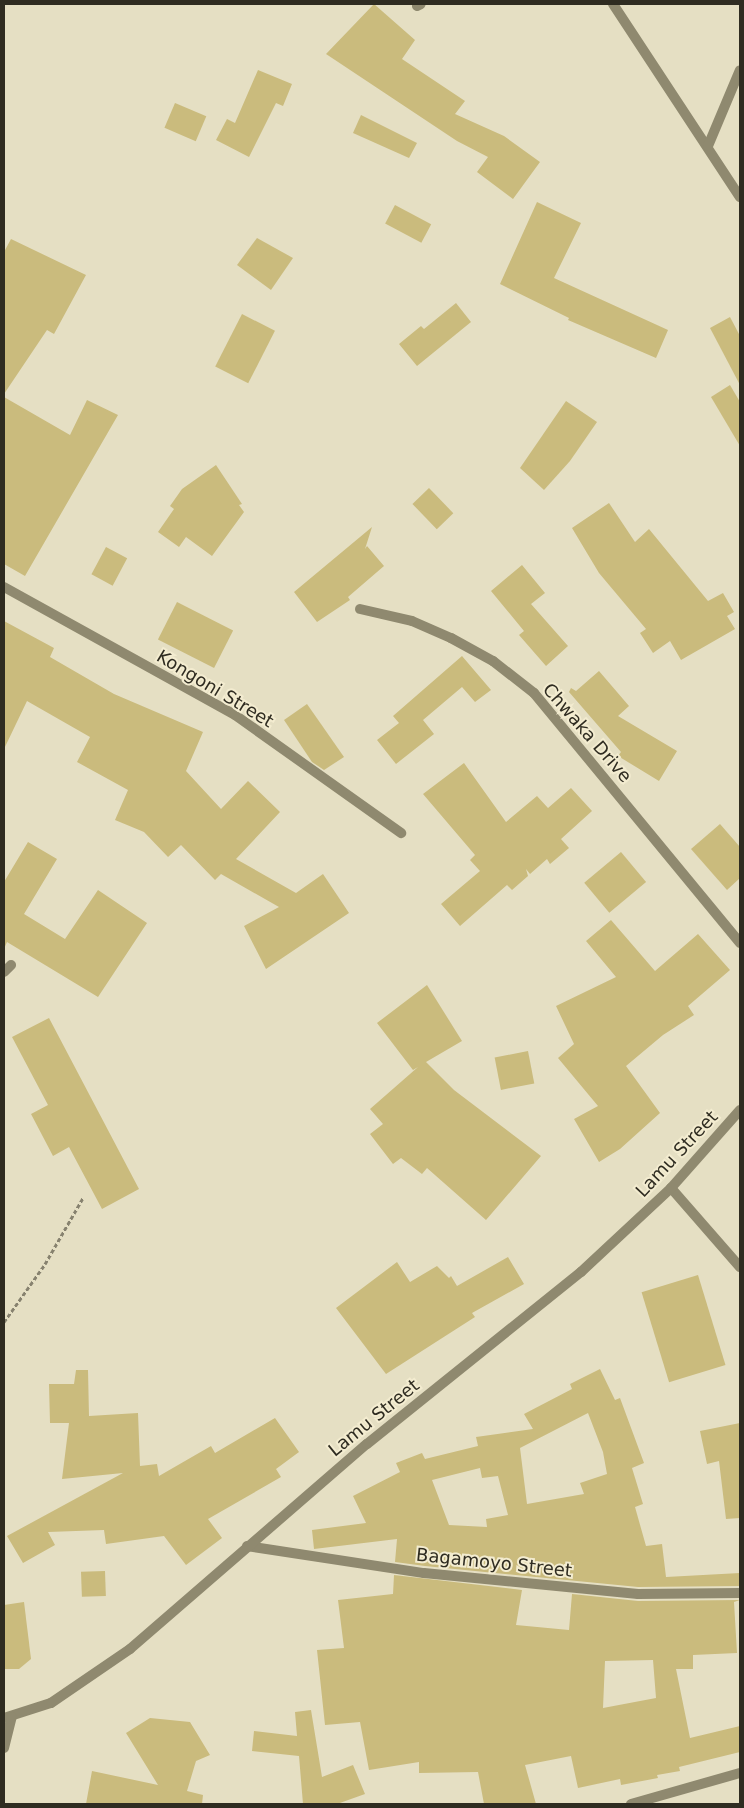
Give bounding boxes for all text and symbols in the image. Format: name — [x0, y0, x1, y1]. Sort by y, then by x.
street label: Kongoni Street — [153, 646, 277, 732]
street label: Chwaka Drive — [538, 679, 636, 787]
street label: Lamu Street — [631, 1106, 723, 1202]
street label: Lamu Street — [324, 1375, 424, 1461]
street label: Bagamoyo Street — [415, 1544, 573, 1582]

